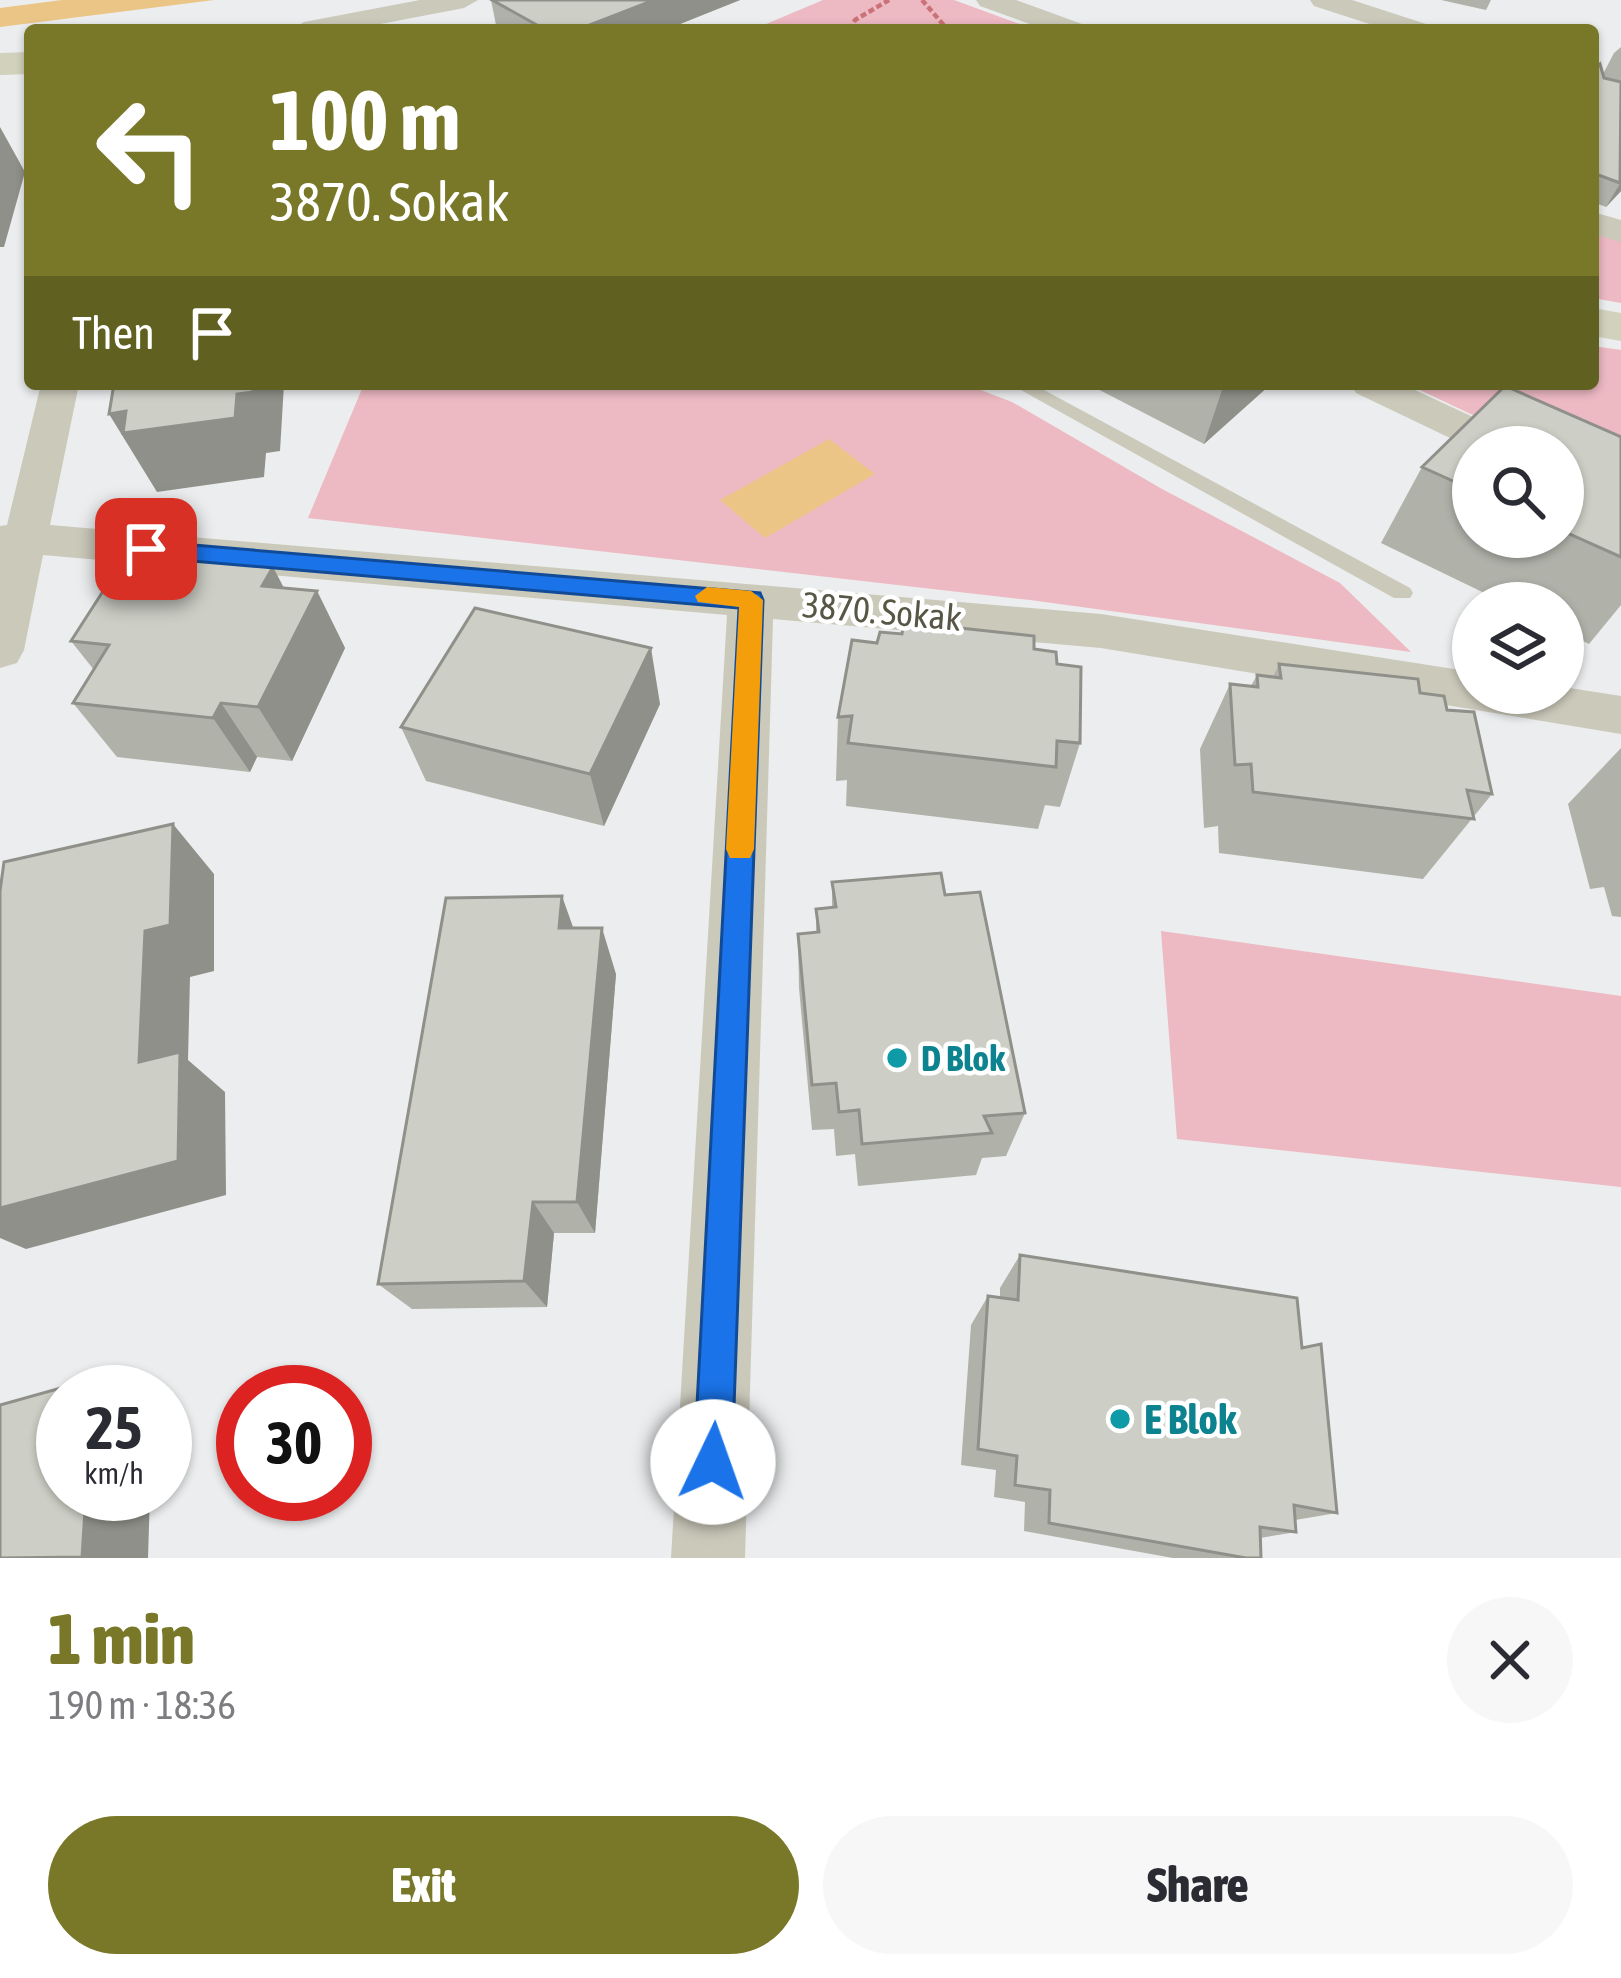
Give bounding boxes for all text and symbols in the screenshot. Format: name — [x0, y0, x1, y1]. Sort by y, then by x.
icon: left — [72, 72, 228, 228]
text: 100 m — [270, 72, 460, 168]
text: 3870. Sokak — [270, 171, 509, 232]
icon: arrive — [179, 300, 245, 366]
text: Then — [72, 307, 155, 359]
map controls — [1452, 426, 1584, 714]
button: search — [1452, 426, 1584, 558]
pin — [95, 498, 197, 600]
icon: arrive — [113, 516, 179, 582]
button: layers — [1452, 582, 1584, 714]
street label: 3870. Sokak — [801, 583, 963, 639]
place label: D Blok — [921, 1037, 1006, 1079]
marker: D Blok — [884, 1045, 910, 1071]
speed limit sign: 30 — [216, 1365, 372, 1521]
text: 25 — [86, 1393, 142, 1462]
place label: E Blok — [1144, 1395, 1237, 1443]
position arrow — [650, 1399, 776, 1525]
marker: E Blok — [1107, 1406, 1133, 1432]
text: km/h — [84, 1456, 144, 1490]
text: 1 min — [48, 1597, 195, 1679]
button: close — [1447, 1597, 1573, 1723]
text: 190 m · 18:36 — [48, 1683, 236, 1727]
button: Exit — [48, 1816, 799, 1954]
button: Share — [823, 1816, 1573, 1954]

